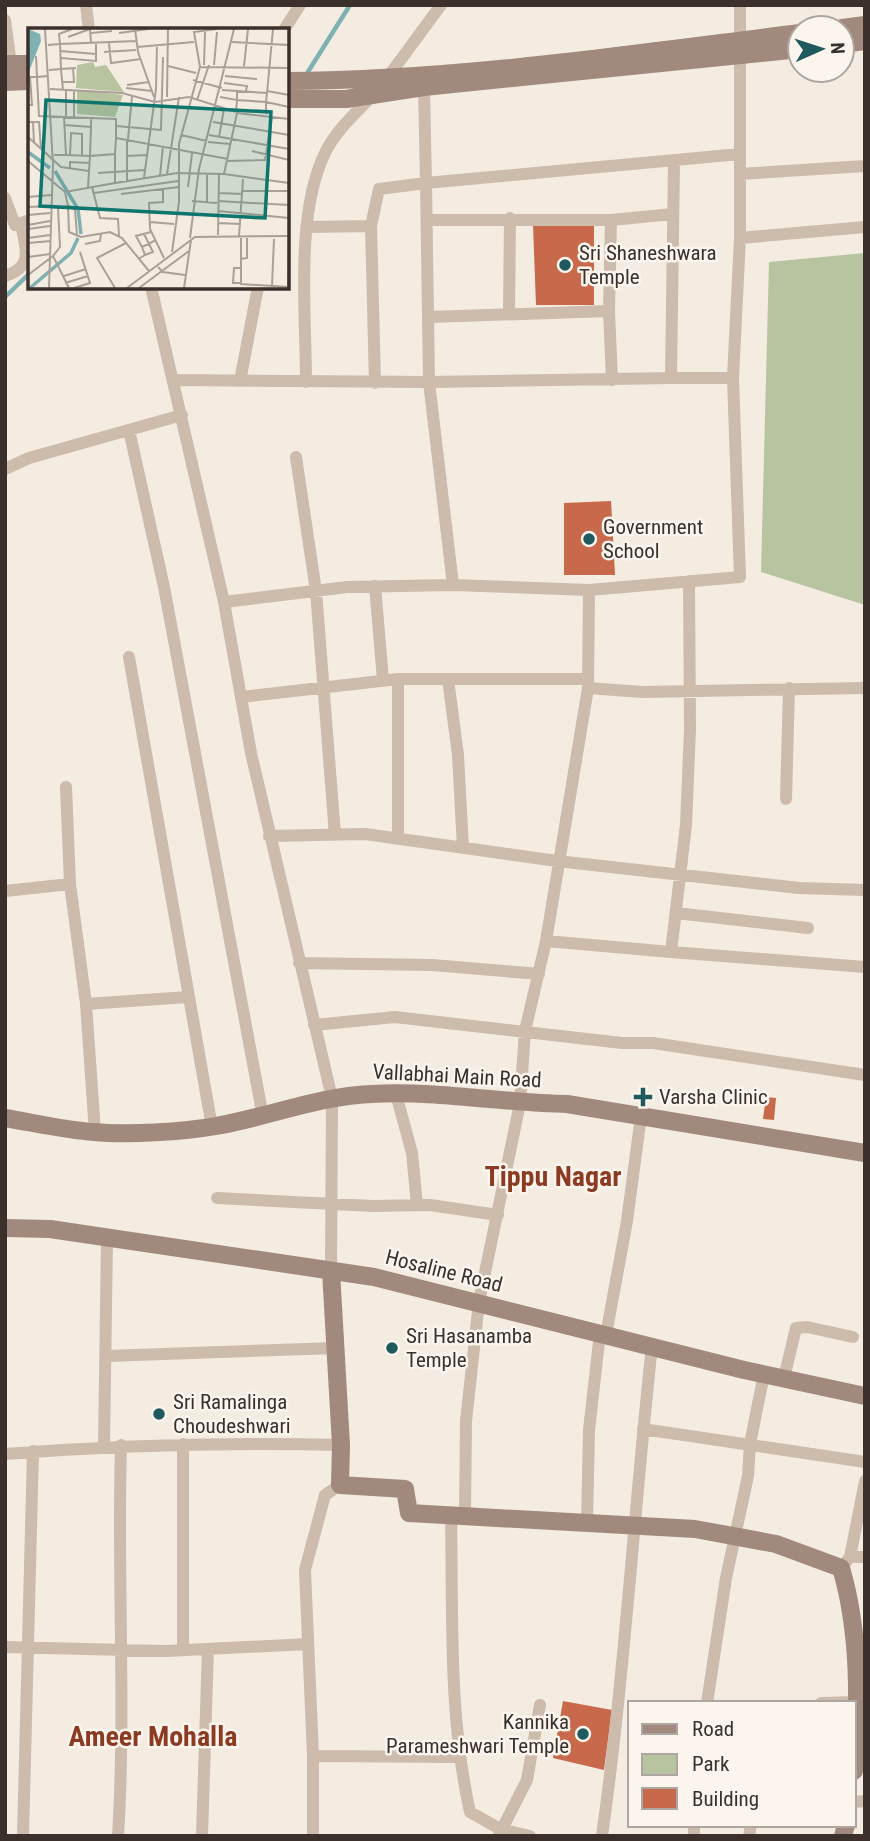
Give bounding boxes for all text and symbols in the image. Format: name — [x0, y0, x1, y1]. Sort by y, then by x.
north arrow — [786, 14, 856, 84]
inset map — [28, 28, 289, 289]
text: N — [826, 42, 849, 55]
place label: Sri Shaneshwara Temple — [579, 241, 717, 289]
marker: Sri Shaneshwara Temple — [557, 257, 573, 273]
place label: Government School — [603, 515, 703, 563]
marker: Government School — [581, 531, 597, 547]
street label: Vallabhai Main Road — [372, 1060, 542, 1092]
place label: Varsha Clinic — [659, 1085, 768, 1109]
marker: Varsha Clinic — [633, 1087, 653, 1107]
district label: Tippu Nagar — [484, 1160, 622, 1193]
street label: Hosaline Road — [383, 1245, 505, 1297]
place label: Sri Hasanamba Temple — [406, 1324, 532, 1372]
marker: Sri Hasanamba Temple — [384, 1340, 400, 1356]
place label: Sri Ramalinga Choudeshwari — [173, 1390, 291, 1438]
marker: Sri Ramalinga Choudeshwari — [151, 1406, 167, 1422]
legend — [628, 1701, 856, 1827]
place label: Kannika Parameshwari Temple — [386, 1710, 569, 1758]
text: Road — [692, 1717, 734, 1741]
district label: Ameer Mohalla — [69, 1720, 237, 1753]
marker: Kannika Parameshwari Temple — [575, 1726, 591, 1742]
text: Park — [692, 1752, 730, 1776]
text: Building — [692, 1787, 759, 1811]

